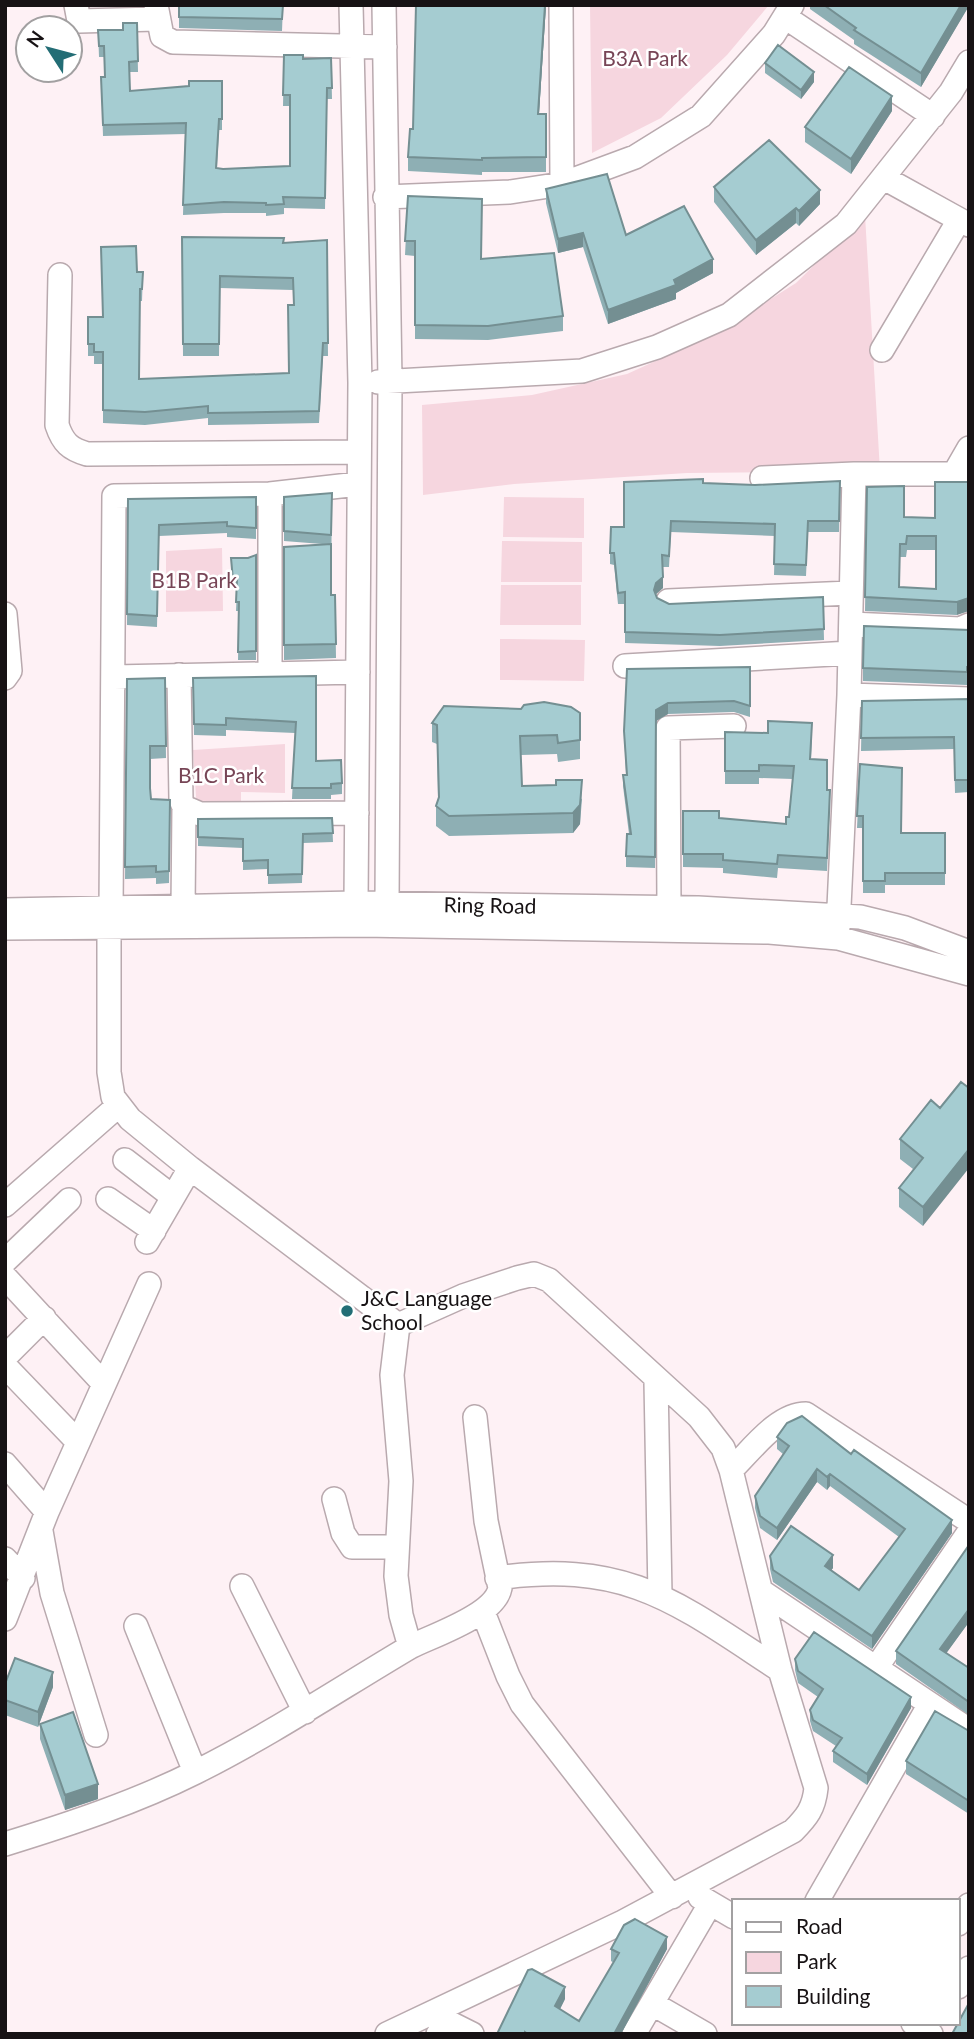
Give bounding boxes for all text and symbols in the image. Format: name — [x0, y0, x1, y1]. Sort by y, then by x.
north arrow — [14, 14, 84, 84]
text: N — [21, 26, 48, 51]
park label: B3A Park — [602, 45, 688, 70]
park label: B1B Park — [151, 567, 237, 592]
park label: B1C Park — [178, 762, 264, 787]
street label: Ring Road — [443, 891, 537, 918]
place label: J&C Language School — [361, 1285, 492, 1334]
marker: J&C Language School — [339, 1303, 355, 1319]
legend — [732, 1899, 960, 2025]
text: Road — [796, 1913, 843, 1938]
text: Park — [796, 1948, 837, 1973]
text: Building — [796, 1983, 871, 2008]

